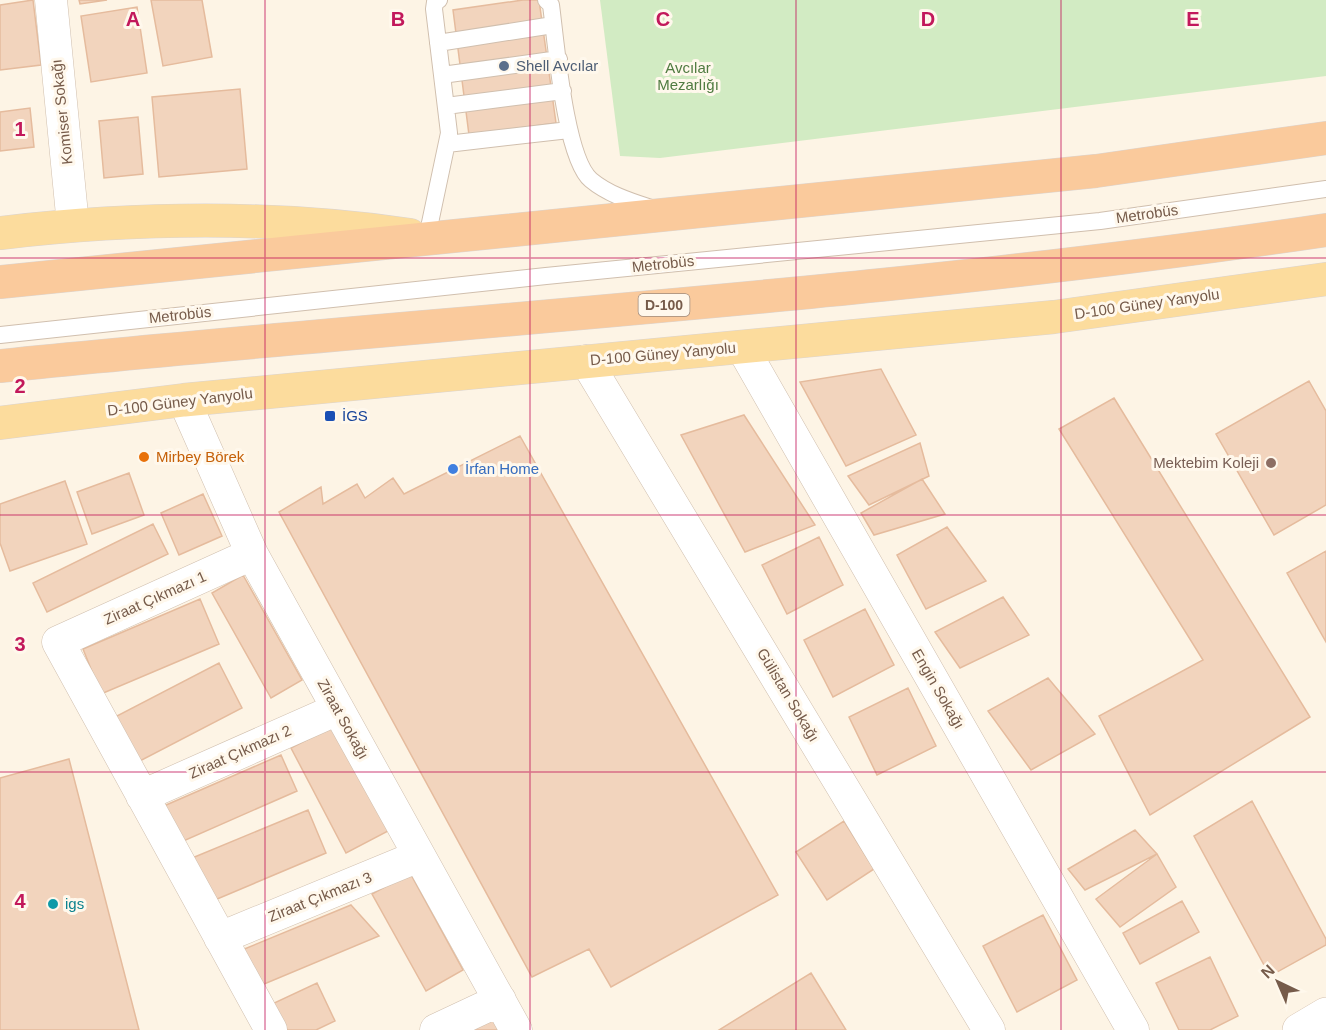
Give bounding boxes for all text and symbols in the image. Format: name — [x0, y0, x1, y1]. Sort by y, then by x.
text: A — [126, 8, 140, 30]
text: B — [391, 8, 405, 30]
text: C — [656, 8, 670, 30]
text: D — [921, 8, 935, 30]
text: E — [1186, 8, 1200, 30]
place label: Shell Avcılar — [516, 57, 598, 74]
street label: Komiser Sokağı — [48, 59, 75, 166]
marker: Shell Avcılar — [497, 59, 511, 73]
park label: Avcılar Mezarlığı — [657, 59, 719, 93]
text: 1 — [14, 118, 26, 140]
street label: Metrobüs — [1115, 201, 1179, 226]
street label: Metrobüs — [631, 252, 695, 275]
street label: D-100 Güney Yanyolu — [1073, 285, 1221, 322]
road number: D-100 — [638, 294, 690, 316]
street label: Metrobüs — [148, 303, 212, 326]
street label: D-100 Güney Yanyolu — [589, 339, 737, 368]
text: 2 — [14, 375, 26, 397]
street label: D-100 Güney Yanyolu — [106, 384, 254, 419]
place label: İGS — [342, 407, 368, 424]
marker: İGS — [323, 409, 337, 423]
place label: Mirbey Börek — [156, 448, 245, 465]
marker: Mirbey Börek — [137, 450, 151, 464]
place label: Mektebim Koleji — [1153, 454, 1259, 471]
marker: Mektebim Koleji — [1264, 456, 1278, 470]
place label: İrfan Home — [465, 460, 539, 477]
marker: İrfan Home — [446, 462, 460, 476]
street label: Ziraat Çıkmazı 1 — [101, 567, 209, 628]
text: 3 — [14, 633, 26, 655]
street label: Gülistan Sokağı — [754, 645, 823, 745]
street label: Engin Sokağı — [909, 646, 968, 732]
street label: Ziraat Sokağı — [314, 676, 372, 762]
street label: Ziraat Çıkmazı 2 — [186, 721, 294, 782]
street label: Ziraat Çıkmazı 3 — [266, 868, 374, 925]
text: 4 — [14, 890, 26, 912]
place label: igs — [65, 895, 84, 912]
marker: igs — [46, 897, 60, 911]
north arrow — [1248, 952, 1308, 1012]
text: N — [1258, 961, 1278, 982]

